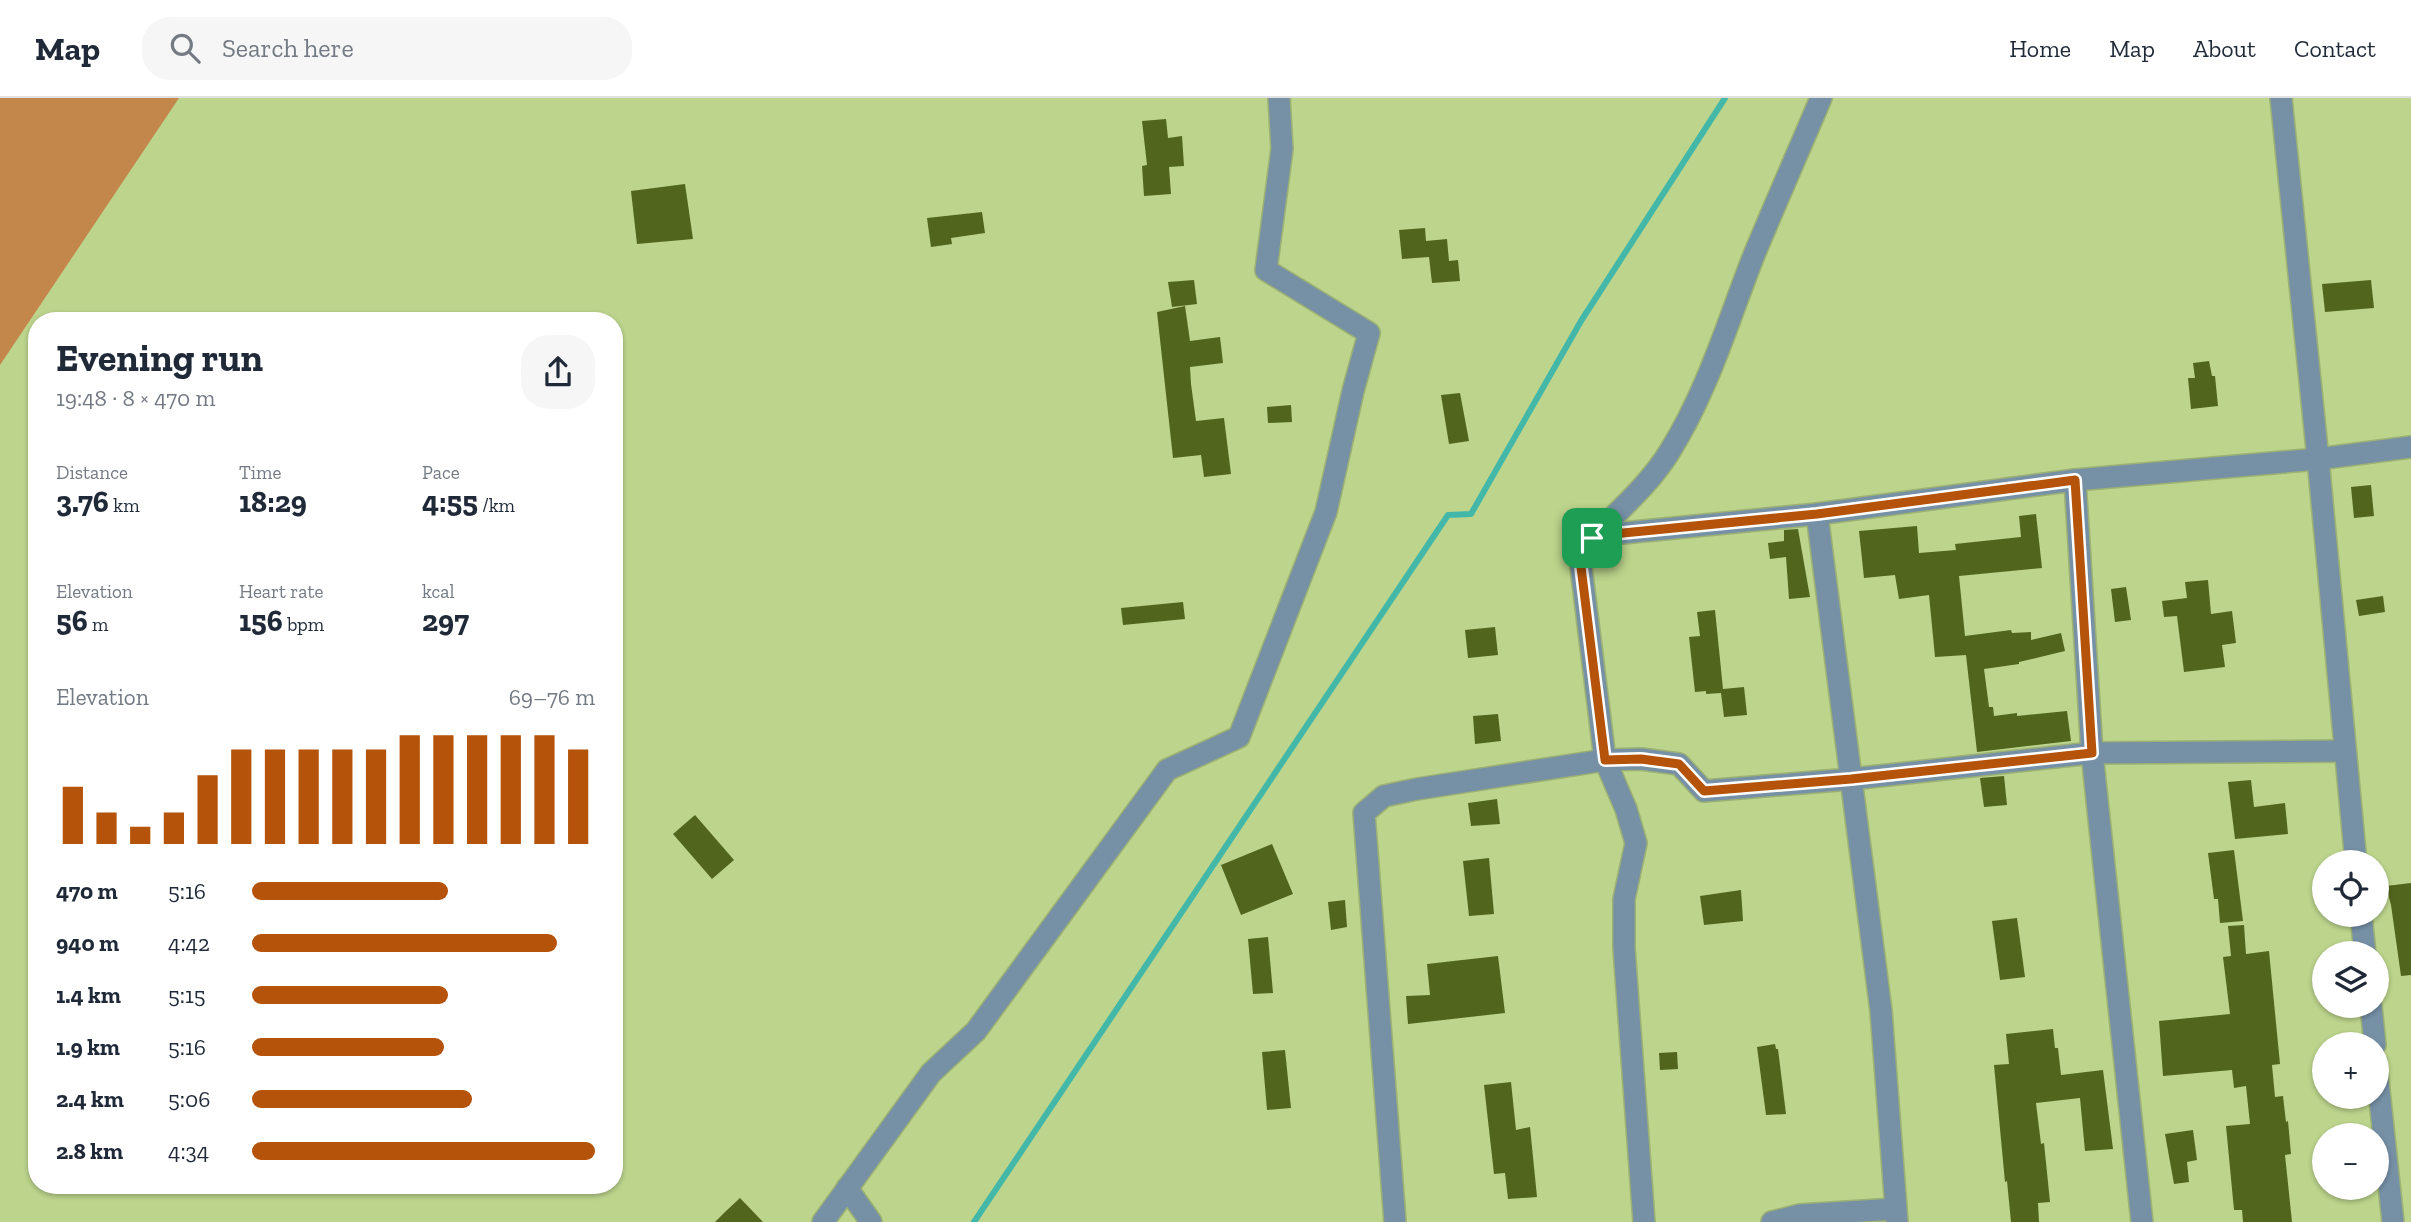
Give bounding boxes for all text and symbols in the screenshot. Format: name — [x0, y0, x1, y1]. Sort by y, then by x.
search box — [142, 17, 632, 80]
text: Map — [35, 29, 100, 68]
icon: search — [166, 29, 204, 67]
text: Search here — [222, 32, 354, 64]
text: Home — [2009, 34, 2071, 63]
text: Map — [2109, 34, 2155, 63]
text: About — [2193, 34, 2256, 63]
text: Contact — [2294, 34, 2376, 63]
text: Evening run — [56, 335, 263, 381]
button: share — [521, 335, 595, 409]
text: 19:48 · 8 × 470 m — [56, 384, 215, 412]
text: Distance — [56, 461, 128, 484]
text: Time — [239, 461, 281, 484]
text: Pace — [422, 461, 460, 484]
text: 3.76 — [56, 484, 109, 520]
text: 18:29 — [239, 484, 307, 520]
text: 4:55 — [422, 484, 478, 520]
text: km — [109, 494, 140, 517]
text: /km — [478, 494, 515, 517]
pin — [1562, 508, 1622, 568]
icon: arrive — [1573, 519, 1611, 557]
text: Elevation — [56, 580, 133, 603]
text: Heart rate — [239, 580, 324, 603]
text: kcal — [422, 580, 455, 603]
text: 56 — [56, 603, 88, 639]
text: 156 — [239, 603, 283, 639]
text: 297 — [422, 603, 469, 639]
text: m — [88, 613, 108, 636]
text: bpm — [283, 613, 324, 636]
text: Elevation — [56, 683, 149, 711]
text: 69–76 m — [509, 683, 595, 711]
map controls — [2312, 850, 2389, 1200]
button: locate — [2312, 850, 2389, 927]
text: 470 m — [56, 877, 118, 905]
text: 5:16 — [168, 877, 206, 905]
text: 940 m — [56, 929, 119, 957]
text: 4:42 — [168, 929, 210, 957]
button: layers — [2312, 941, 2389, 1018]
text: 1.4 km — [56, 981, 121, 1009]
text: 5:15 — [168, 981, 206, 1009]
button: + — [2312, 1032, 2389, 1109]
text: 1.9 km — [56, 1033, 120, 1061]
text: 5:16 — [168, 1033, 206, 1061]
text: 2.4 km — [56, 1085, 124, 1113]
text: 5:06 — [168, 1085, 210, 1113]
button: − — [2312, 1123, 2389, 1200]
text: 2.8 km — [56, 1137, 123, 1165]
text: 4:34 — [168, 1137, 209, 1165]

